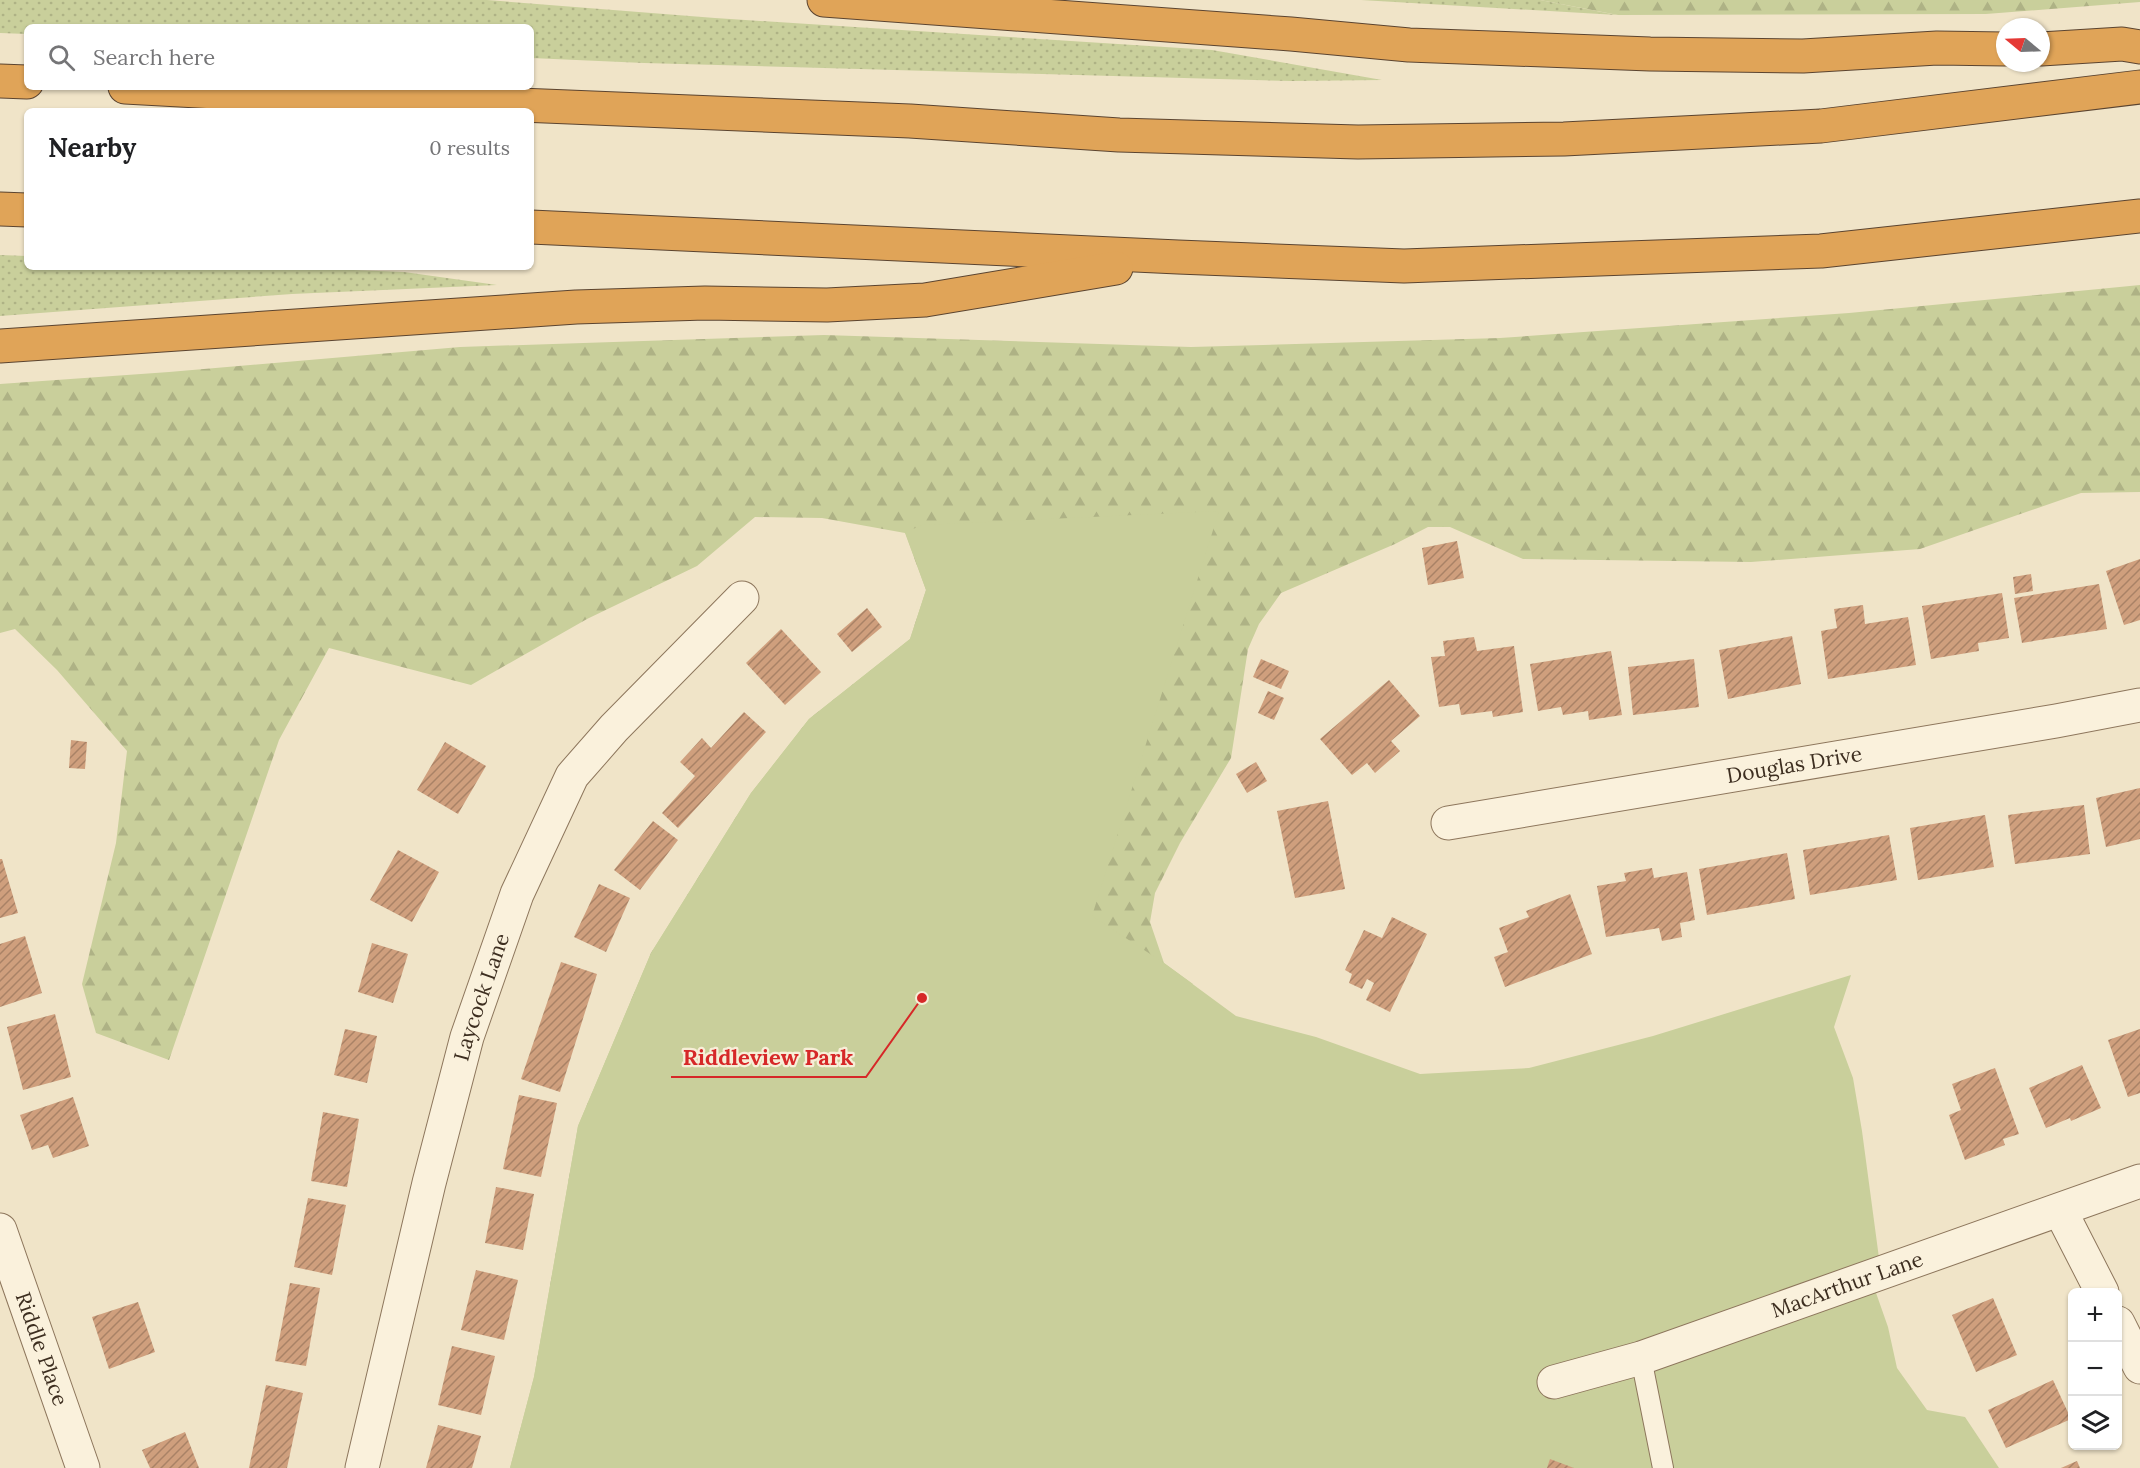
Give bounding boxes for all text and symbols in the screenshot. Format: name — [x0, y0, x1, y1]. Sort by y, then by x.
north arrow — [1996, 18, 2050, 72]
search box — [24, 24, 534, 90]
icon: search — [45, 41, 78, 74]
text: Search here — [93, 43, 215, 71]
text: Nearby — [48, 131, 136, 164]
text: 0 results — [429, 135, 510, 160]
street label: Douglas Drive — [1724, 740, 1864, 789]
street label: Laycock Lane — [447, 930, 515, 1064]
callout: Riddleview Park — [671, 1037, 866, 1077]
text: Riddleview Park — [683, 1043, 853, 1071]
street label: MacArthur Lane — [1767, 1245, 1927, 1324]
street label: Riddle Place — [10, 1288, 74, 1409]
map controls — [2068, 1288, 2122, 1450]
button: + — [2068, 1288, 2122, 1342]
button: − — [2068, 1342, 2122, 1396]
button: layers — [2068, 1396, 2122, 1450]

